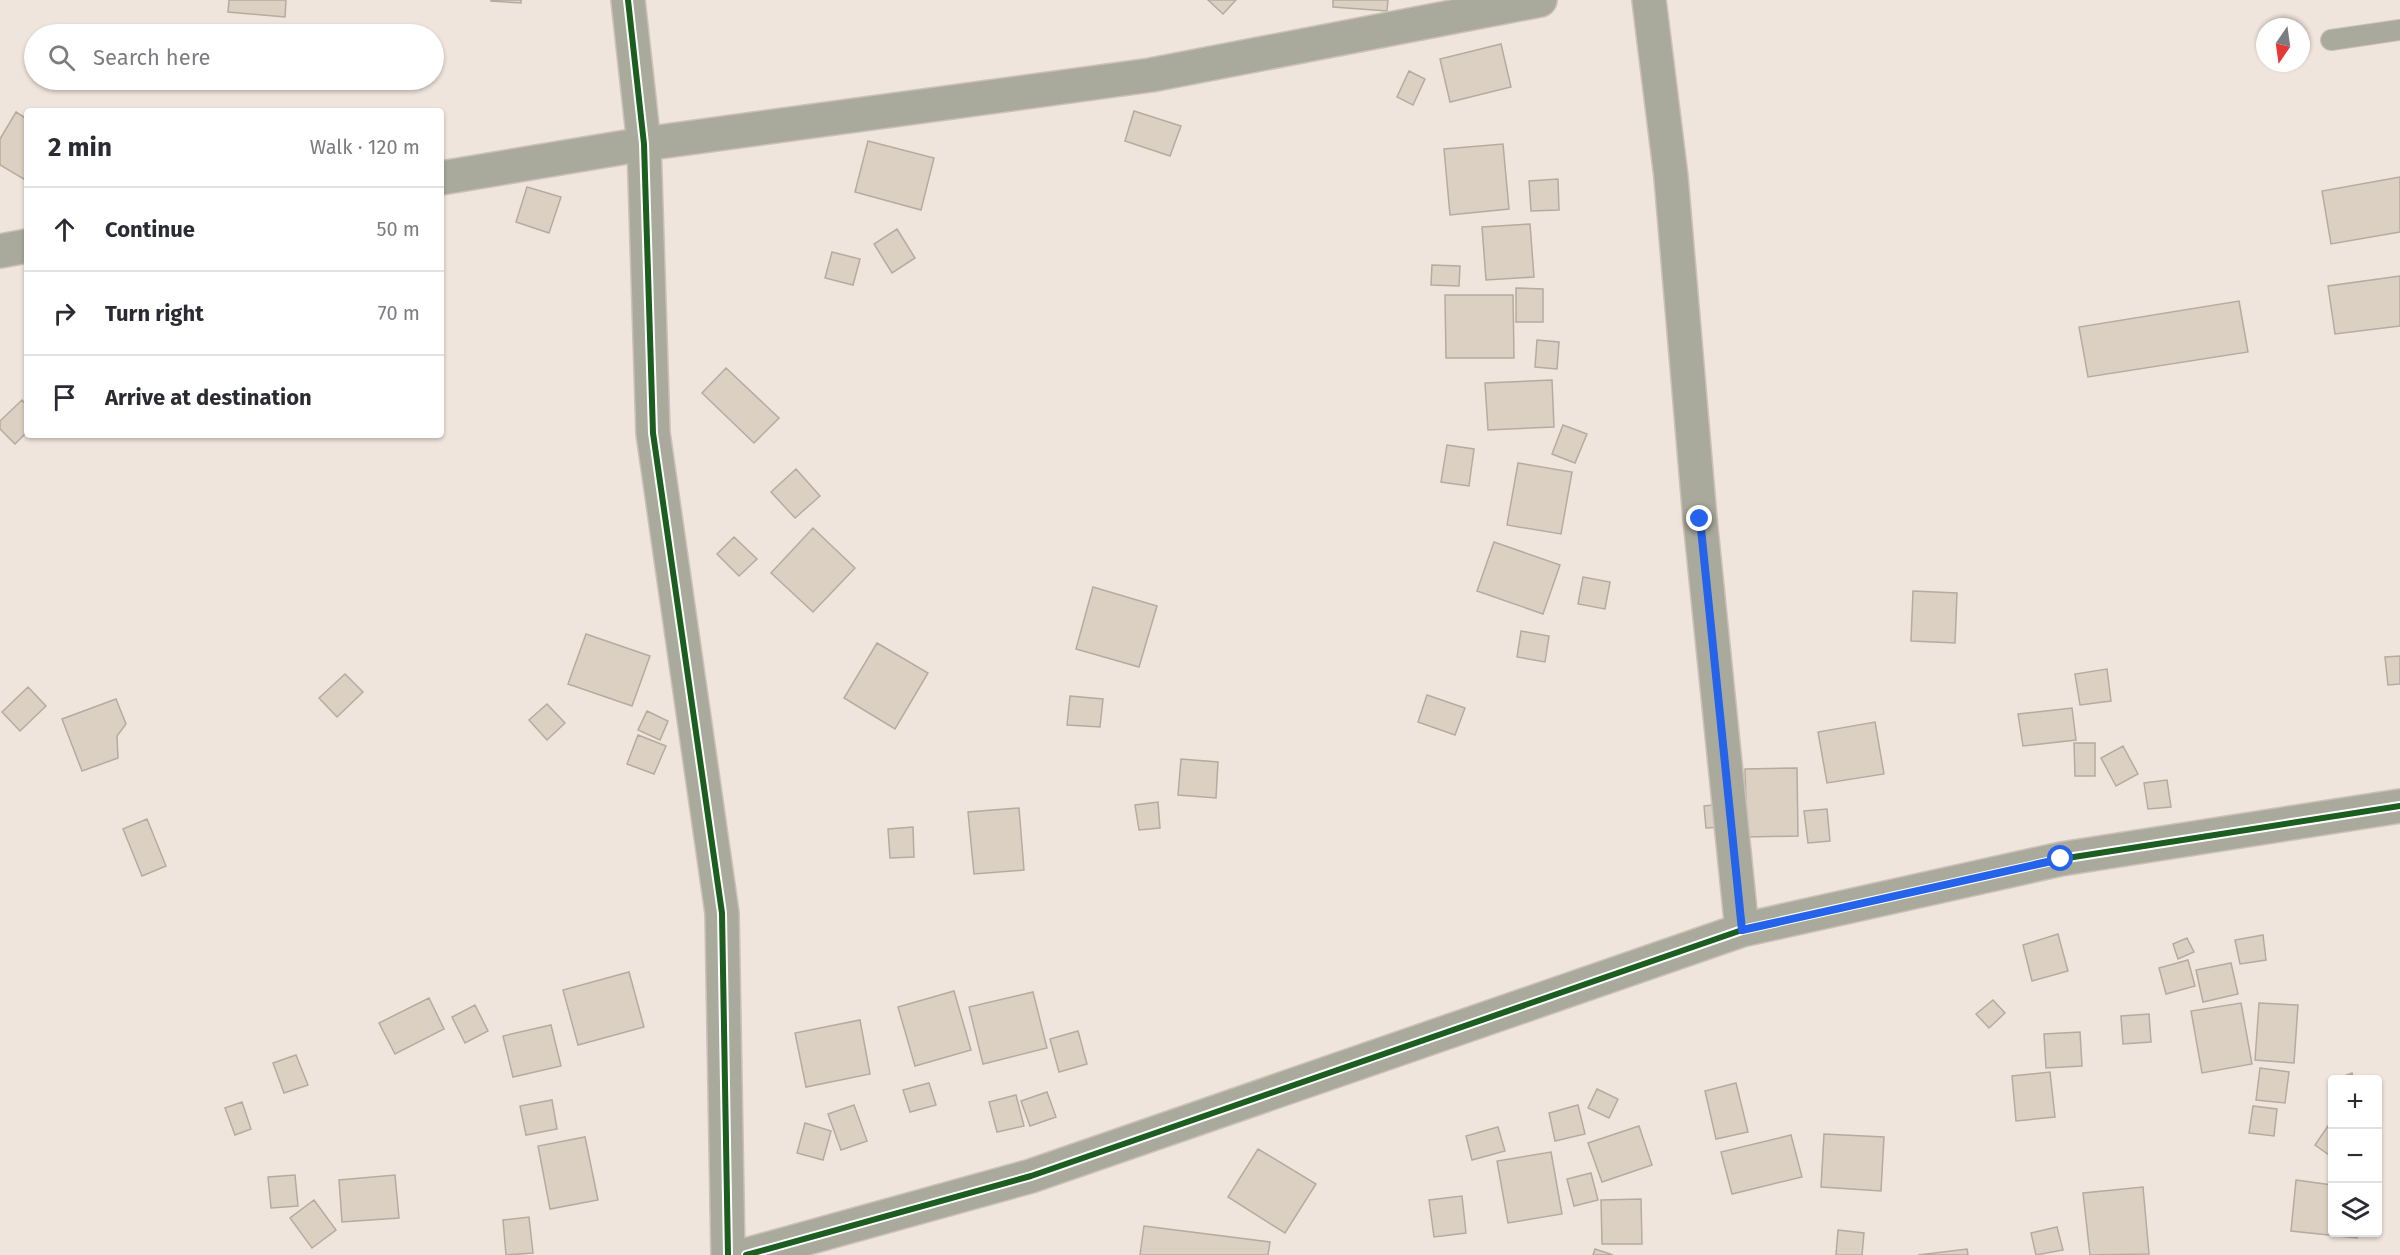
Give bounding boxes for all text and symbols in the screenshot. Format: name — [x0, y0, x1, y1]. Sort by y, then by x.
north arrow — [2256, 18, 2310, 72]
search box — [24, 24, 444, 90]
icon: search — [45, 41, 78, 74]
text: Search here — [93, 44, 211, 71]
text: 2 min — [48, 132, 112, 163]
text: Walk · 120 m — [310, 135, 420, 159]
icon: ahead — [48, 213, 81, 246]
text: Continue — [105, 216, 195, 243]
text: 50 m — [376, 217, 420, 241]
icon: right — [48, 297, 81, 330]
text: Turn right — [105, 300, 204, 327]
text: 70 m — [378, 301, 420, 325]
icon: arrive — [48, 381, 81, 414]
text: Arrive at destination — [105, 384, 312, 411]
route end — [1686, 505, 1712, 531]
route start — [2047, 845, 2073, 871]
map controls — [2328, 1075, 2382, 1237]
button: + — [2328, 1075, 2382, 1129]
button: − — [2328, 1129, 2382, 1183]
button: layers — [2328, 1183, 2382, 1237]

